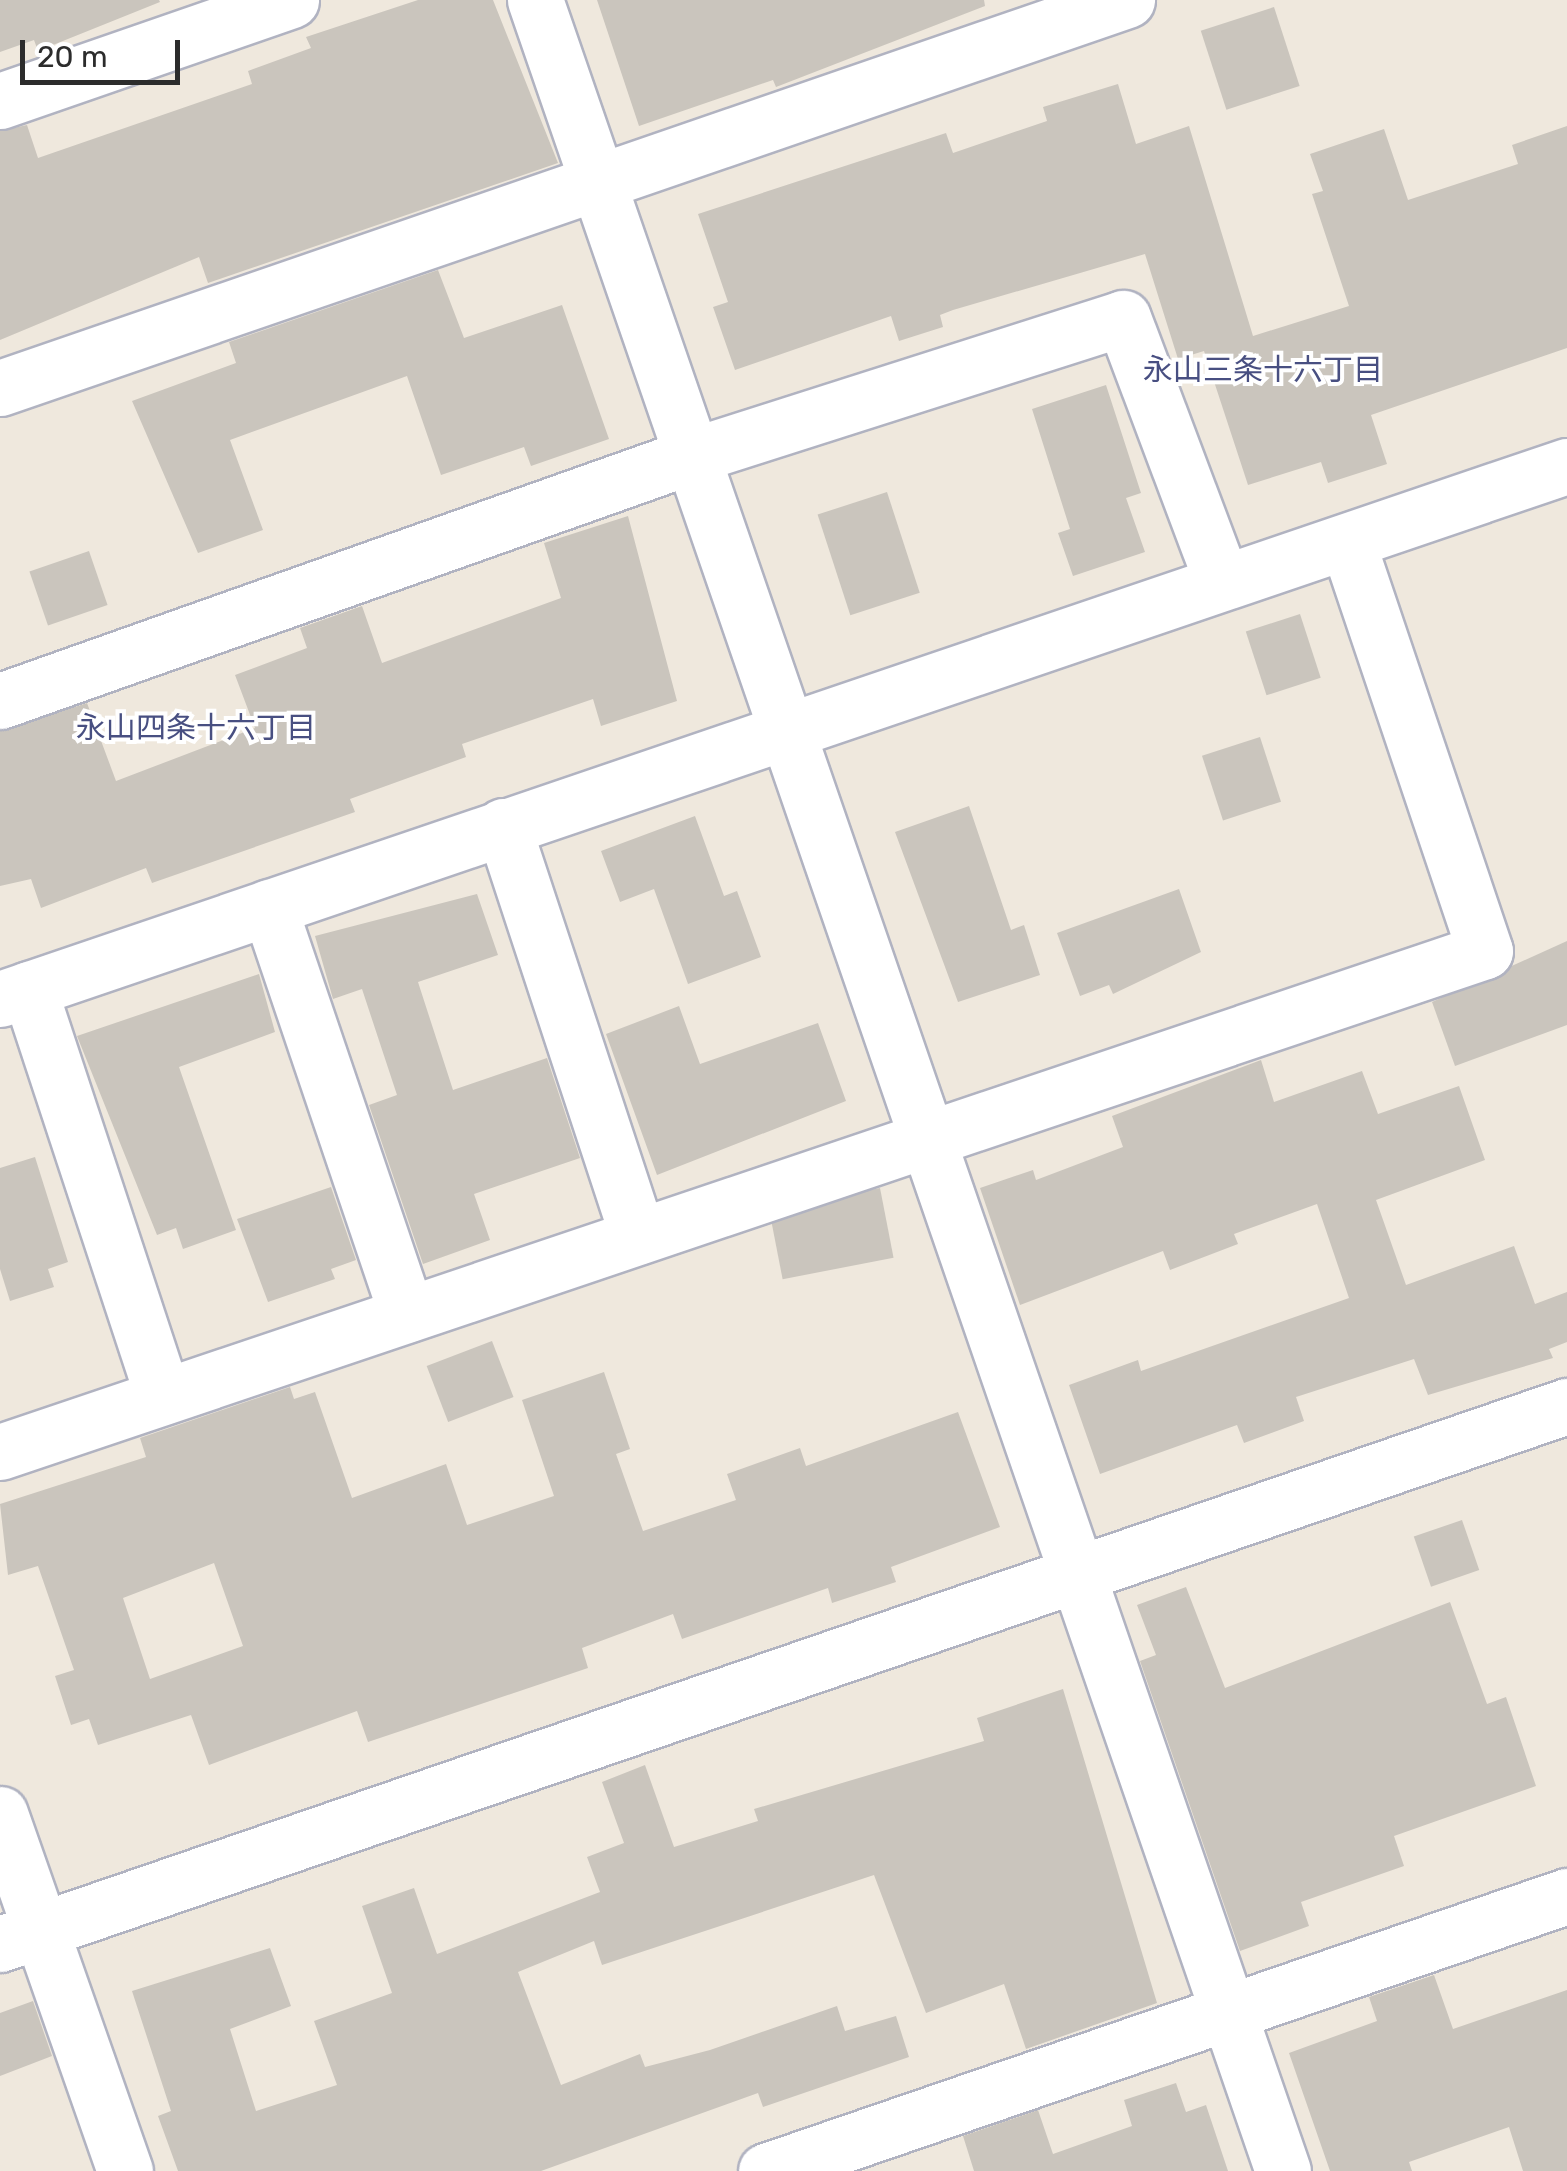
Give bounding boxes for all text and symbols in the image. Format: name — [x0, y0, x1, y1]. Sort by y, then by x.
scale bar — [25, 20, 185, 82]
text: 20 m — [37, 39, 108, 75]
district label: 永山三条十六丁目 — [1143, 352, 1383, 388]
district label: 永山四条十六丁目 — [76, 710, 316, 746]

